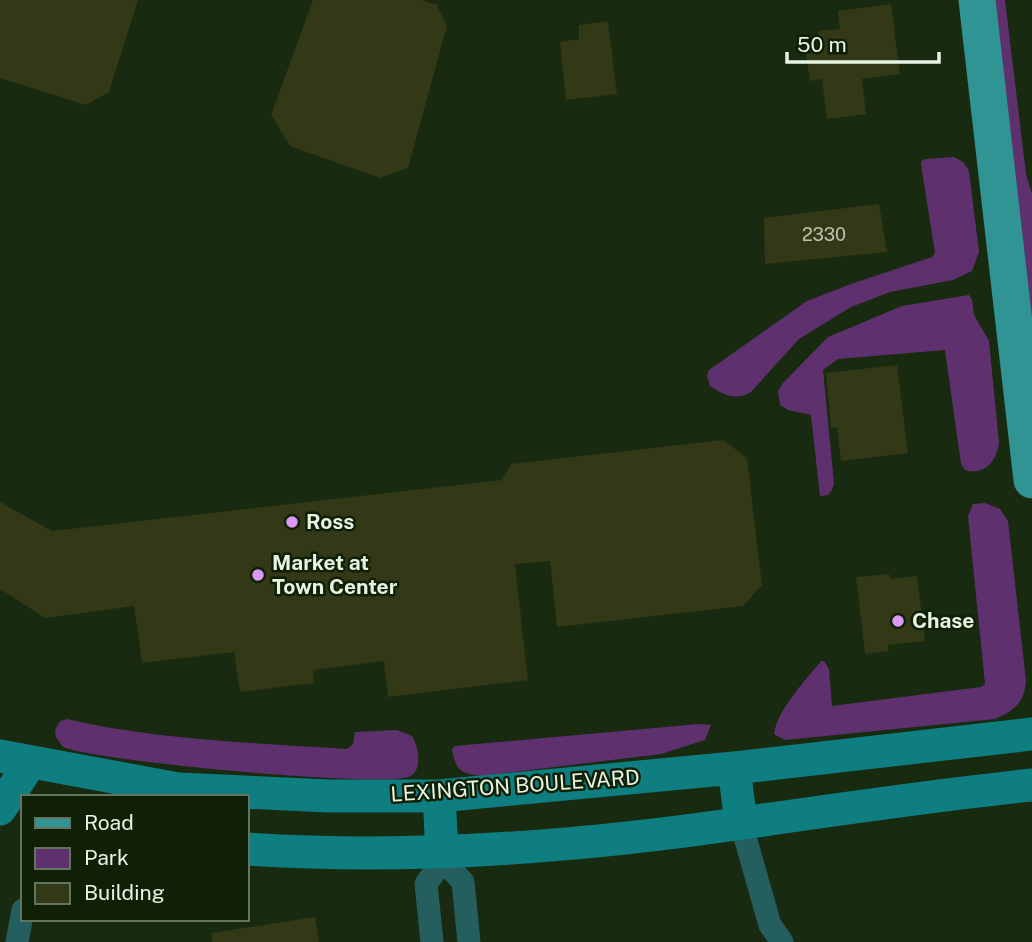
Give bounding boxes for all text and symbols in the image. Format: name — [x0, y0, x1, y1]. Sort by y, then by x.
scale bar — [787, 21, 939, 65]
text: 50 m — [797, 32, 847, 57]
house number: 2330 — [802, 224, 846, 245]
place label: Ross — [306, 509, 354, 534]
marker: Ross — [284, 514, 300, 530]
place label: Market at Town Center — [272, 550, 398, 599]
marker: Market at Town Center — [250, 567, 266, 583]
place label: Chase — [912, 608, 974, 633]
marker: Chase — [890, 613, 906, 629]
street label: LEXINGTON BOULEVARD — [390, 764, 640, 807]
legend — [21, 795, 248, 921]
text: Road — [84, 810, 134, 835]
text: Park — [84, 845, 129, 870]
text: Building — [84, 880, 165, 905]

